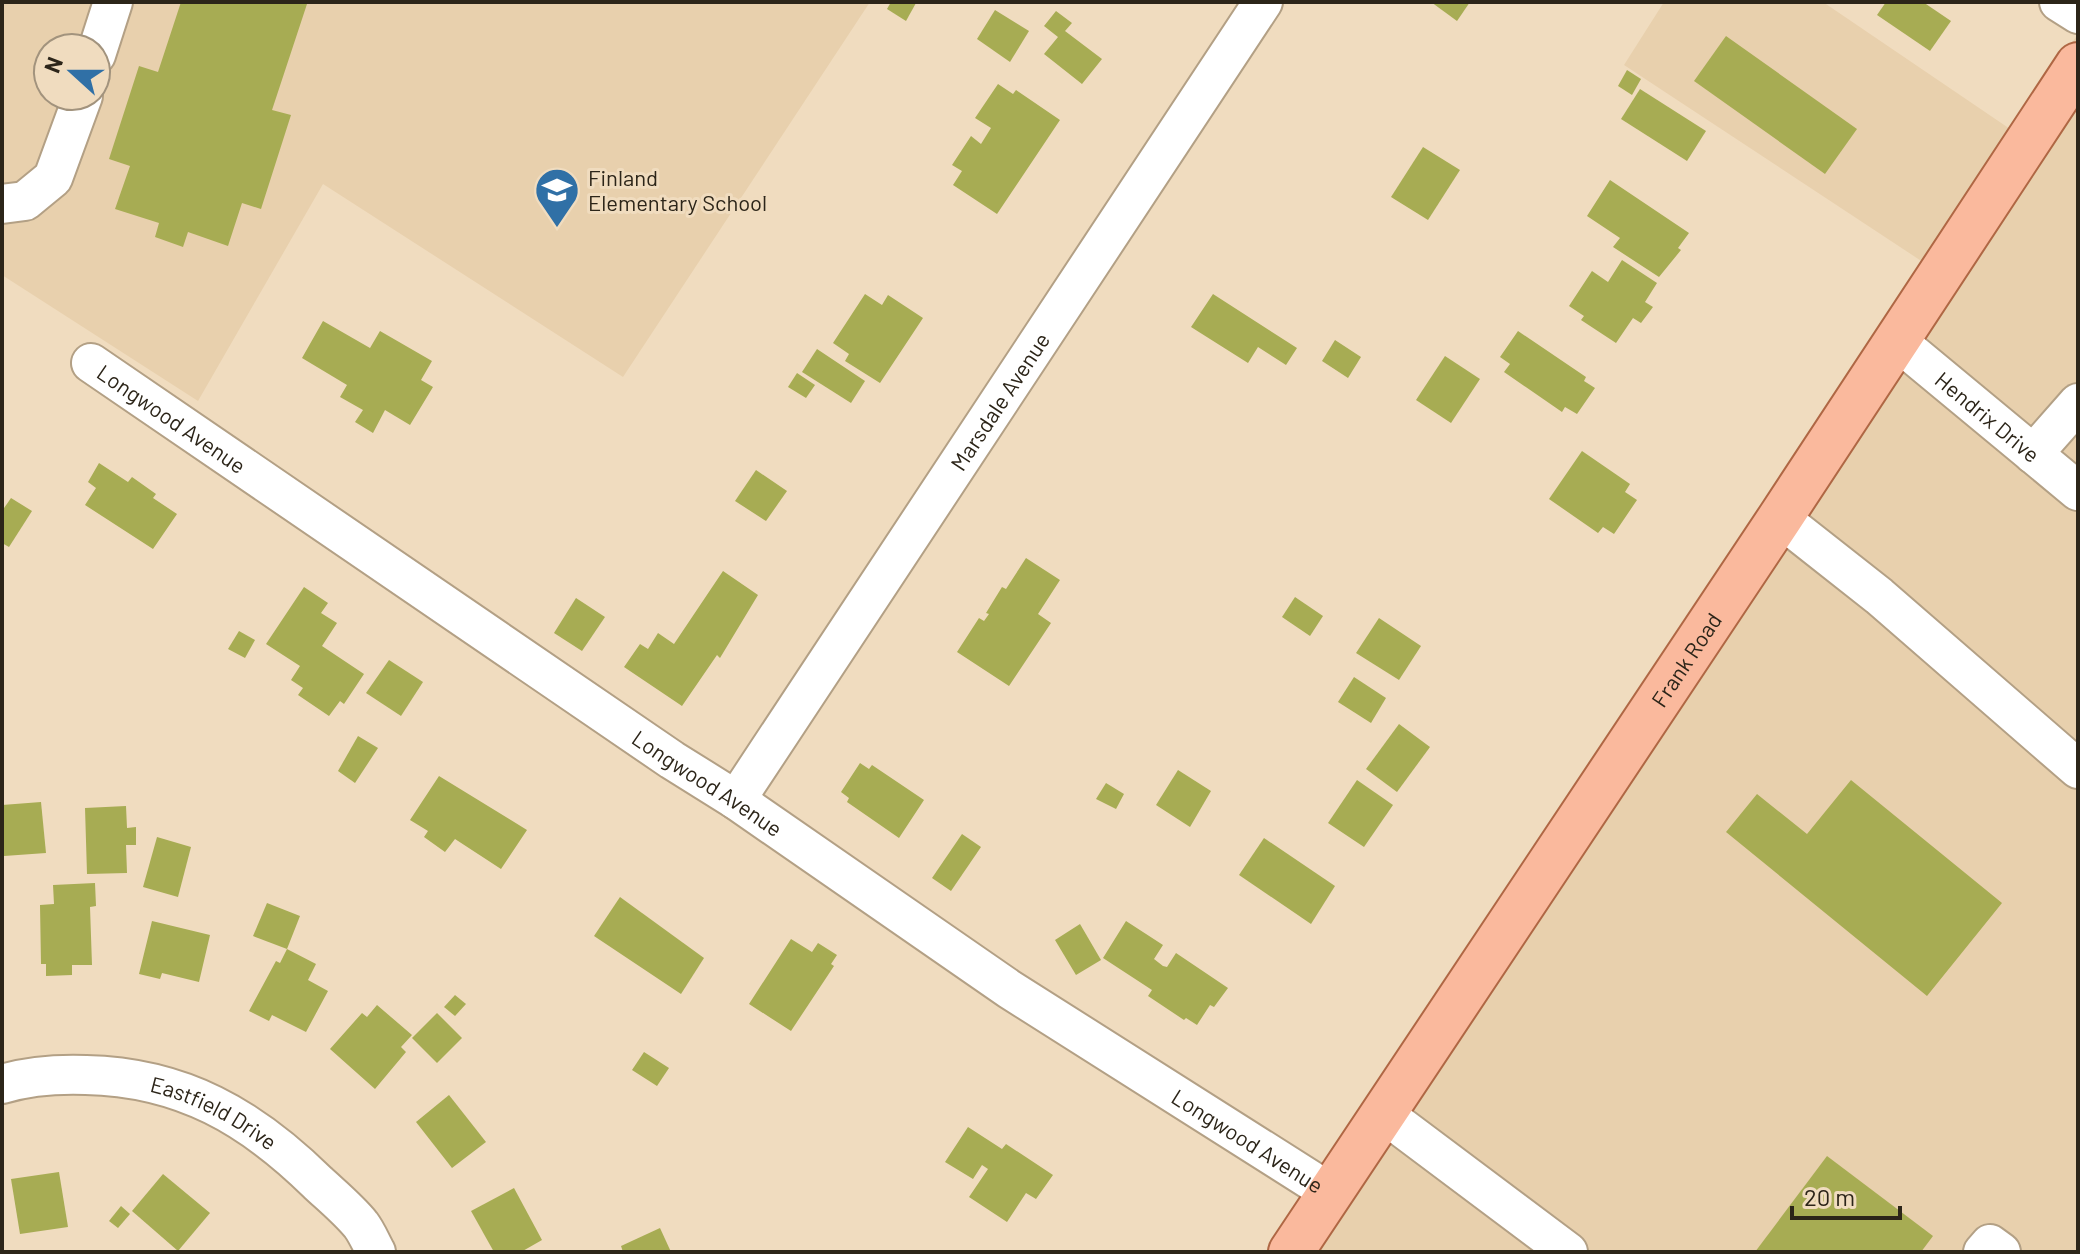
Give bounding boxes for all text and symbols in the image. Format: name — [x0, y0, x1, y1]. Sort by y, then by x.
north arrow — [32, 32, 112, 112]
text: N — [38, 53, 67, 76]
place label: Finland Elementary School — [588, 164, 767, 215]
school or university icon: Finland Elementary School — [533, 166, 581, 229]
street label: Marsdale Avenue — [944, 327, 1054, 475]
street label: Longwood Avenue — [93, 358, 251, 478]
street label: Hendrix Drive — [1930, 366, 2045, 467]
street label: Frank Road — [1645, 608, 1726, 711]
street label: Longwood Avenue — [628, 724, 788, 841]
street label: Eastfield Drive — [148, 1070, 282, 1155]
street label: Longwood Avenue — [1167, 1083, 1328, 1198]
scale bar — [1792, 1170, 1900, 1220]
text: 20 m — [1804, 1182, 1855, 1211]

